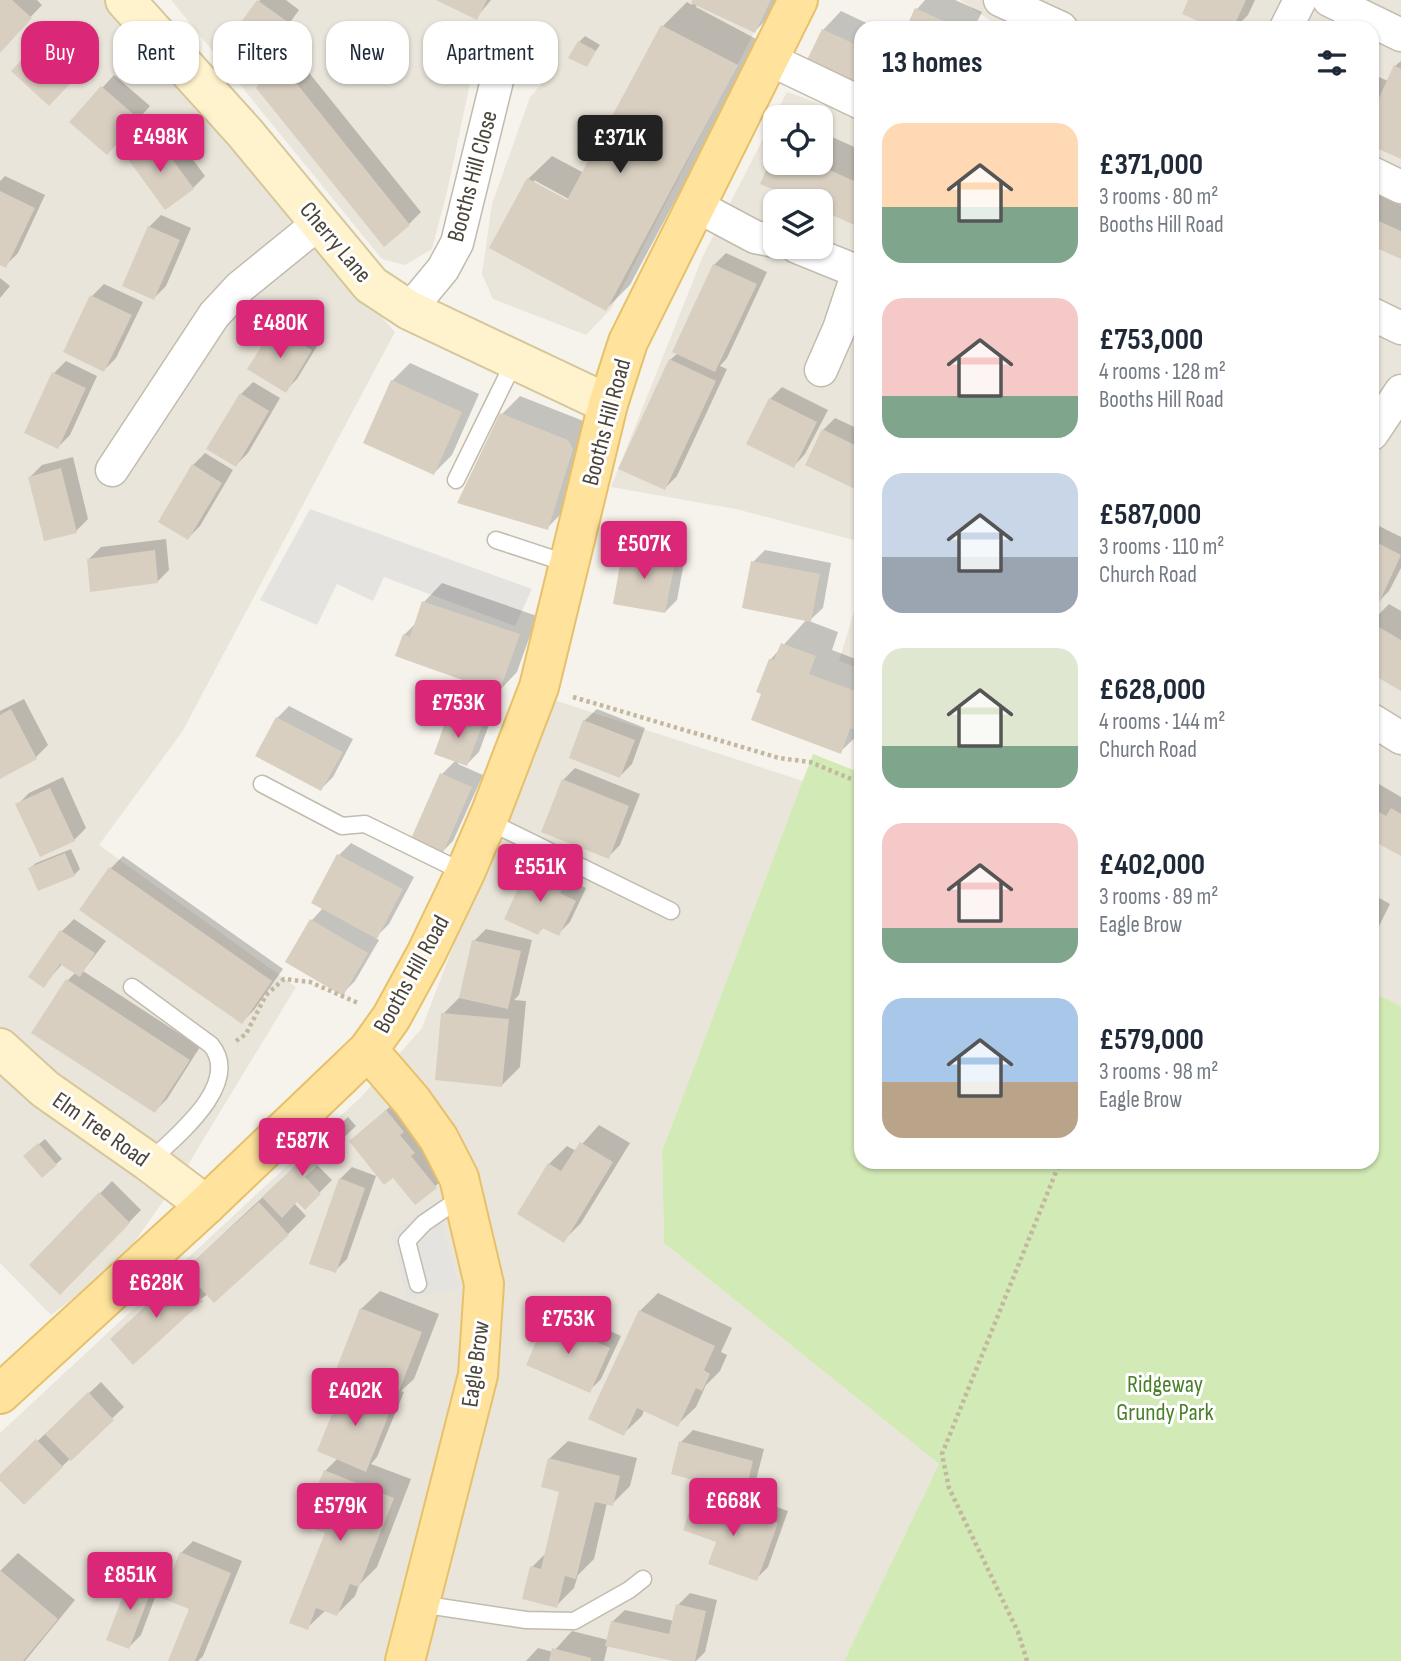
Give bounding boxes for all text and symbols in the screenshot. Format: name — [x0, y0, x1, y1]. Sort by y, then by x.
chip: Buy — [21, 21, 99, 84]
chip: Rent — [113, 21, 199, 84]
chip: Filters — [213, 21, 312, 84]
chip: New — [326, 21, 409, 84]
chip: Apartment — [423, 21, 558, 84]
icon: filters — [1313, 44, 1351, 82]
text: 13 homes — [882, 45, 983, 81]
map controls — [763, 105, 833, 259]
button: locate — [763, 105, 833, 175]
street label: Booths Hill Close — [441, 107, 504, 245]
pin: £498K — [111, 114, 209, 174]
pin: £371K — [571, 116, 669, 175]
text: £498K — [132, 123, 188, 151]
text: £371K — [594, 124, 646, 152]
text: £371,000 — [1099, 147, 1203, 183]
icon: home — [938, 151, 1022, 235]
text: 3 rooms · 80 m² — [1099, 183, 1218, 211]
button: layers — [763, 189, 833, 259]
street label: Cherry Lane — [293, 196, 378, 289]
text: Booths Hill Road — [1099, 211, 1224, 239]
pin: £480K — [231, 300, 329, 360]
text: £480K — [252, 309, 308, 337]
text: £753,000 — [1099, 322, 1203, 358]
icon: home — [938, 326, 1022, 410]
street label: Booths Hill Road — [576, 356, 637, 489]
text: 4 rooms · 128 m² — [1099, 358, 1226, 386]
text: Booths Hill Road — [1099, 386, 1224, 414]
text: £587,000 — [1099, 497, 1201, 533]
icon: home — [938, 501, 1022, 585]
pin: £507K — [595, 522, 693, 581]
text: £507K — [617, 530, 671, 558]
text: 3 rooms · 110 m² — [1099, 533, 1224, 561]
text: Church Road — [1099, 561, 1197, 589]
text: £628,000 — [1099, 672, 1206, 708]
icon: home — [938, 676, 1022, 760]
pin: £753K — [409, 680, 507, 740]
text: £753K — [431, 689, 485, 717]
text: 4 rooms · 144 m² — [1099, 708, 1225, 736]
text: Church Road — [1099, 736, 1197, 764]
pin: £551K — [491, 844, 589, 904]
text: £402,000 — [1099, 847, 1205, 883]
icon: home — [938, 851, 1022, 935]
text: £551K — [514, 853, 566, 881]
text: 3 rooms · 89 m² — [1099, 883, 1218, 911]
street label: Booths Hill Road — [367, 910, 456, 1038]
text: Eagle Brow — [1099, 911, 1182, 939]
text: £579,000 — [1099, 1022, 1204, 1058]
icon: home — [938, 1026, 1022, 1110]
text: 3 rooms · 98 m² — [1099, 1058, 1218, 1086]
street label: Elm Tree Road — [47, 1086, 155, 1173]
text: Eagle Brow — [1099, 1086, 1182, 1114]
pin: £587K — [253, 1118, 351, 1178]
text: £587K — [275, 1127, 329, 1155]
pin: £628K — [107, 1260, 205, 1320]
text: £628K — [128, 1269, 184, 1297]
pin: £753K — [519, 1296, 617, 1356]
text: £753K — [541, 1305, 595, 1333]
street label: Eagle Brow — [455, 1319, 496, 1409]
pin: £402K — [306, 1368, 404, 1428]
park label: Ridgeway Grundy Park — [1116, 1370, 1214, 1427]
text: £402K — [328, 1377, 382, 1405]
pin: £668K — [684, 1478, 782, 1538]
pin: £579K — [291, 1484, 389, 1543]
text: £668K — [705, 1487, 761, 1515]
text: £579K — [313, 1492, 367, 1520]
pin: £851K — [81, 1552, 179, 1612]
text: £851K — [103, 1561, 157, 1589]

